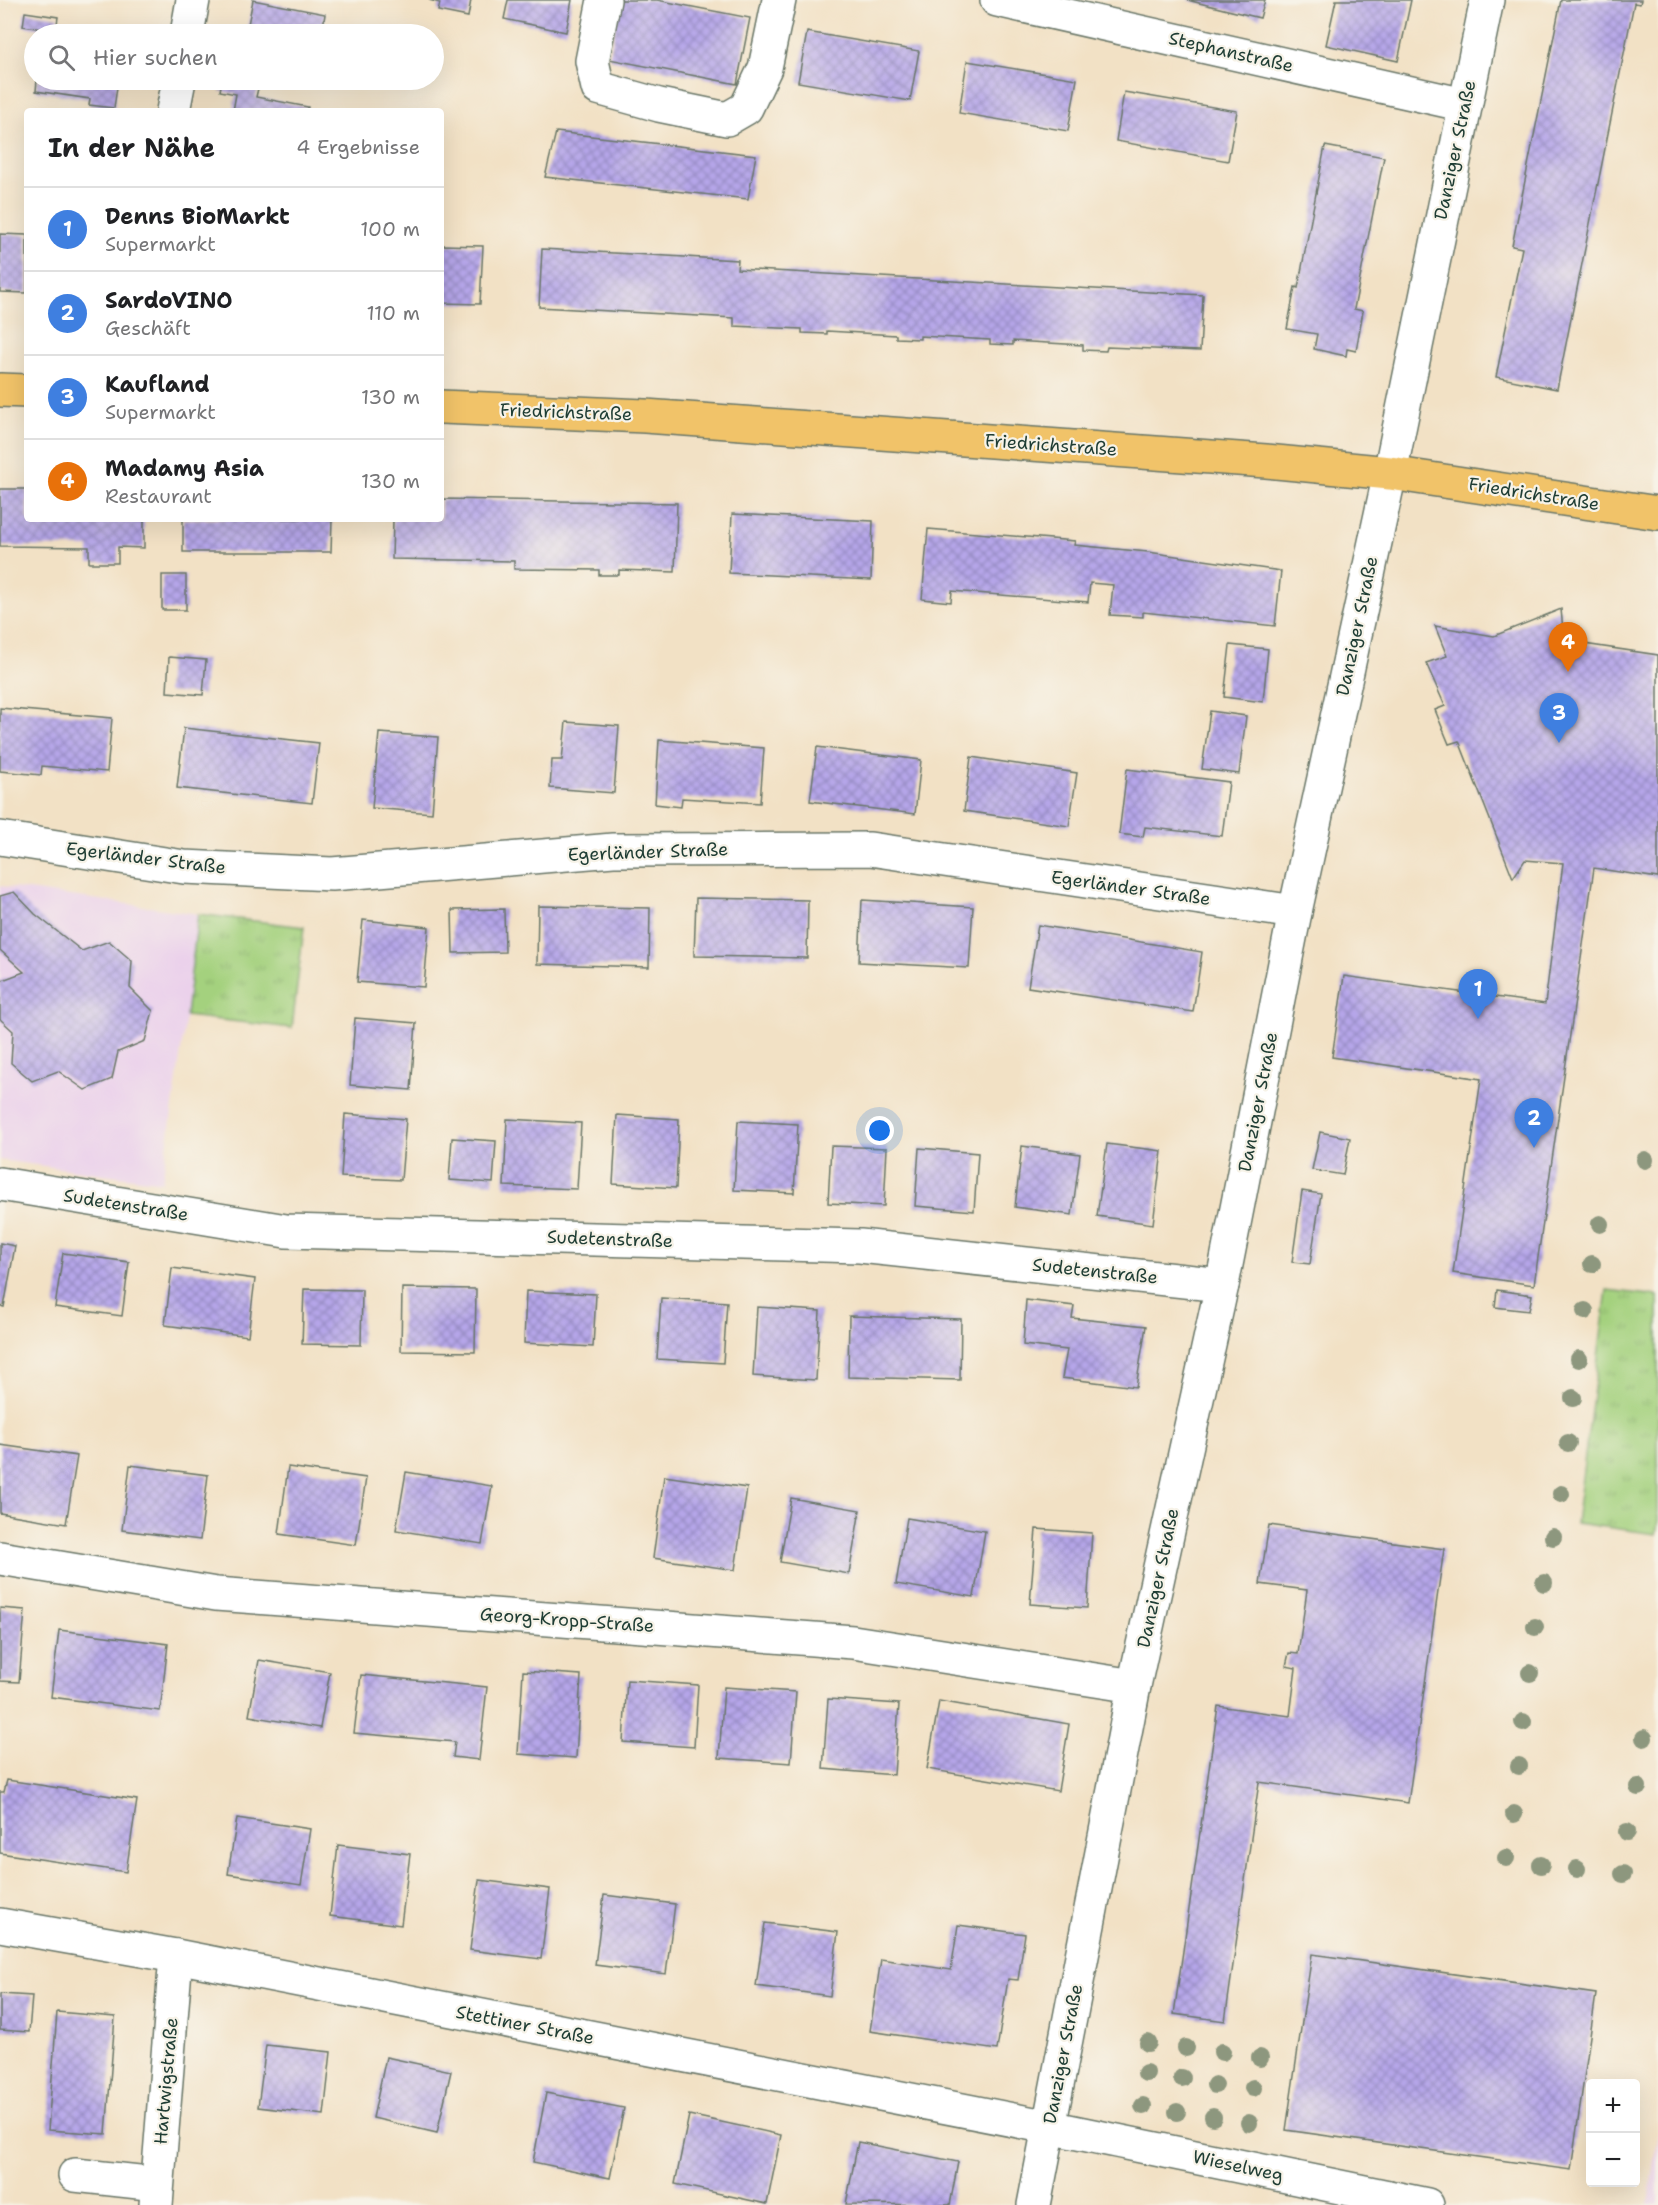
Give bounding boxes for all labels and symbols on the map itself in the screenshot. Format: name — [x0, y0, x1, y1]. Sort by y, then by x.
street label: Stephanstraße — [1166, 26, 1296, 78]
street label: Danziger Straße — [1428, 78, 1482, 222]
street label: Friedrichstraße — [499, 398, 633, 426]
street label: Friedrichstraße — [984, 428, 1118, 462]
street label: Friedrichstraße — [1467, 472, 1601, 516]
street label: Danziger Straße — [1330, 554, 1384, 698]
pin: 4 — [1548, 622, 1588, 672]
pin: 3 — [1540, 694, 1578, 743]
street label: Egerländer Straße — [65, 836, 227, 880]
street label: Egerländer Straße — [567, 837, 729, 867]
street label: Egerländer Straße — [1050, 865, 1212, 911]
pin: 1 — [1458, 970, 1498, 1019]
street label: Danziger Straße — [1233, 1030, 1283, 1174]
pin: 2 — [1514, 1098, 1553, 1148]
your location — [865, 1116, 894, 1145]
street label: Sudetenstraße — [62, 1183, 190, 1227]
street label: Sudetenstraße — [547, 1225, 673, 1253]
street label: Sudetenstraße — [1031, 1252, 1159, 1290]
street label: Danziger Straße — [1131, 1506, 1185, 1650]
street label: Georg-Kropp-Straße — [479, 1602, 655, 1638]
street label: Danziger Straße — [1038, 1982, 1088, 2126]
street label: Stettiner Straße — [454, 2000, 596, 2050]
street label: Hartwigstraße — [148, 2016, 184, 2146]
street label: Wieselweg — [1190, 2145, 1286, 2187]

